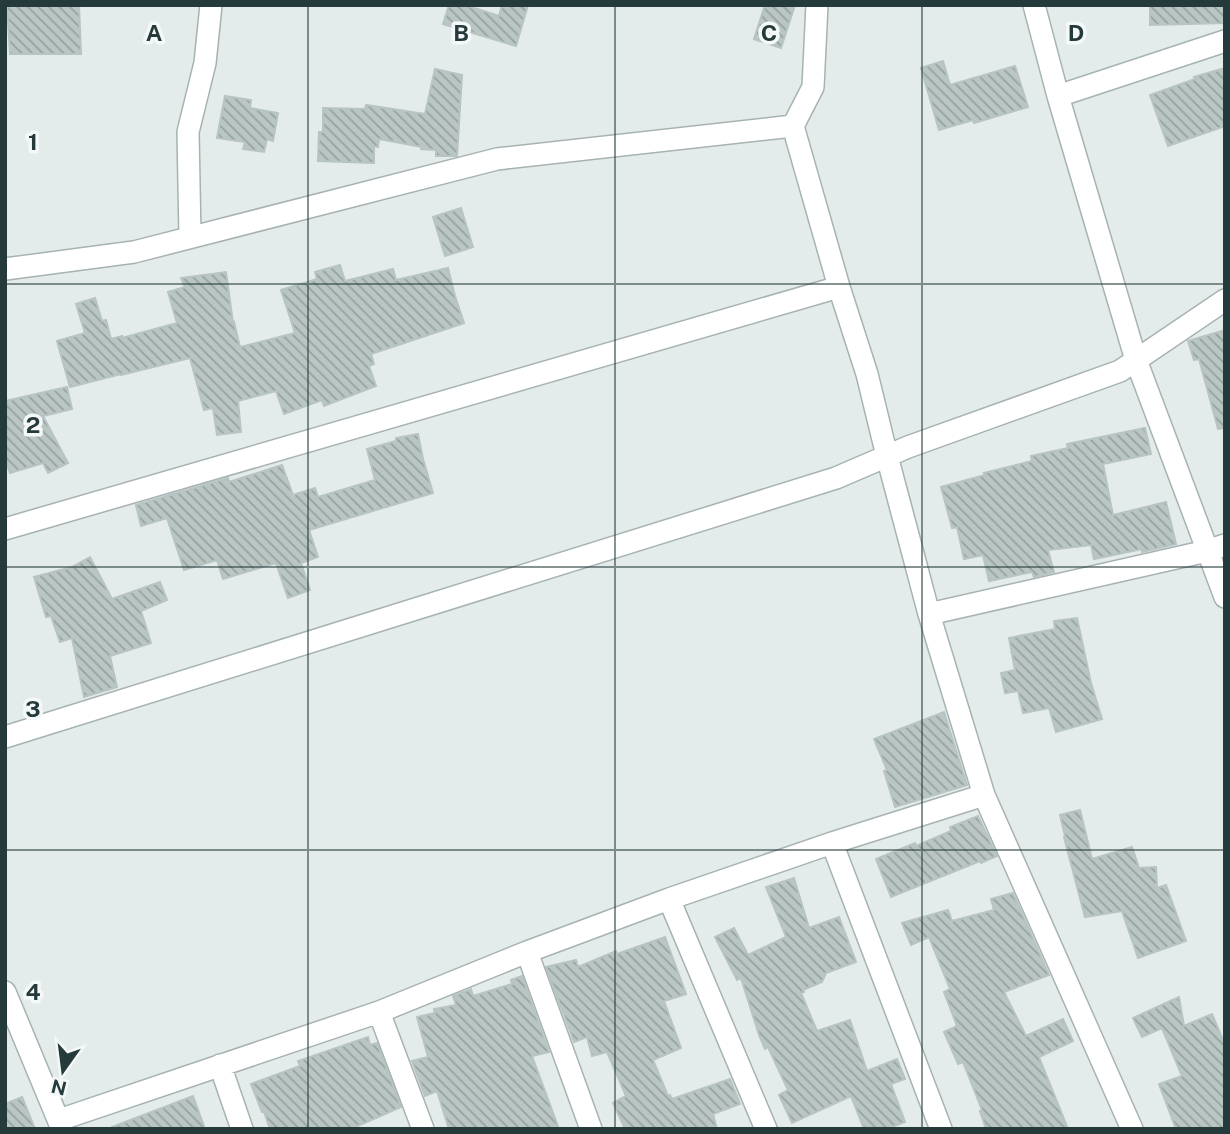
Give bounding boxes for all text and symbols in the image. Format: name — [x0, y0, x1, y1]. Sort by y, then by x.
text: A — [146, 19, 163, 46]
text: B — [453, 19, 469, 46]
text: C — [761, 19, 777, 46]
text: D — [1068, 19, 1084, 46]
text: 1 — [28, 128, 38, 155]
text: 2 — [26, 411, 40, 438]
text: 3 — [25, 695, 41, 722]
text: 4 — [25, 978, 41, 1005]
north arrow — [28, 1036, 98, 1106]
text: N — [49, 1075, 69, 1100]

